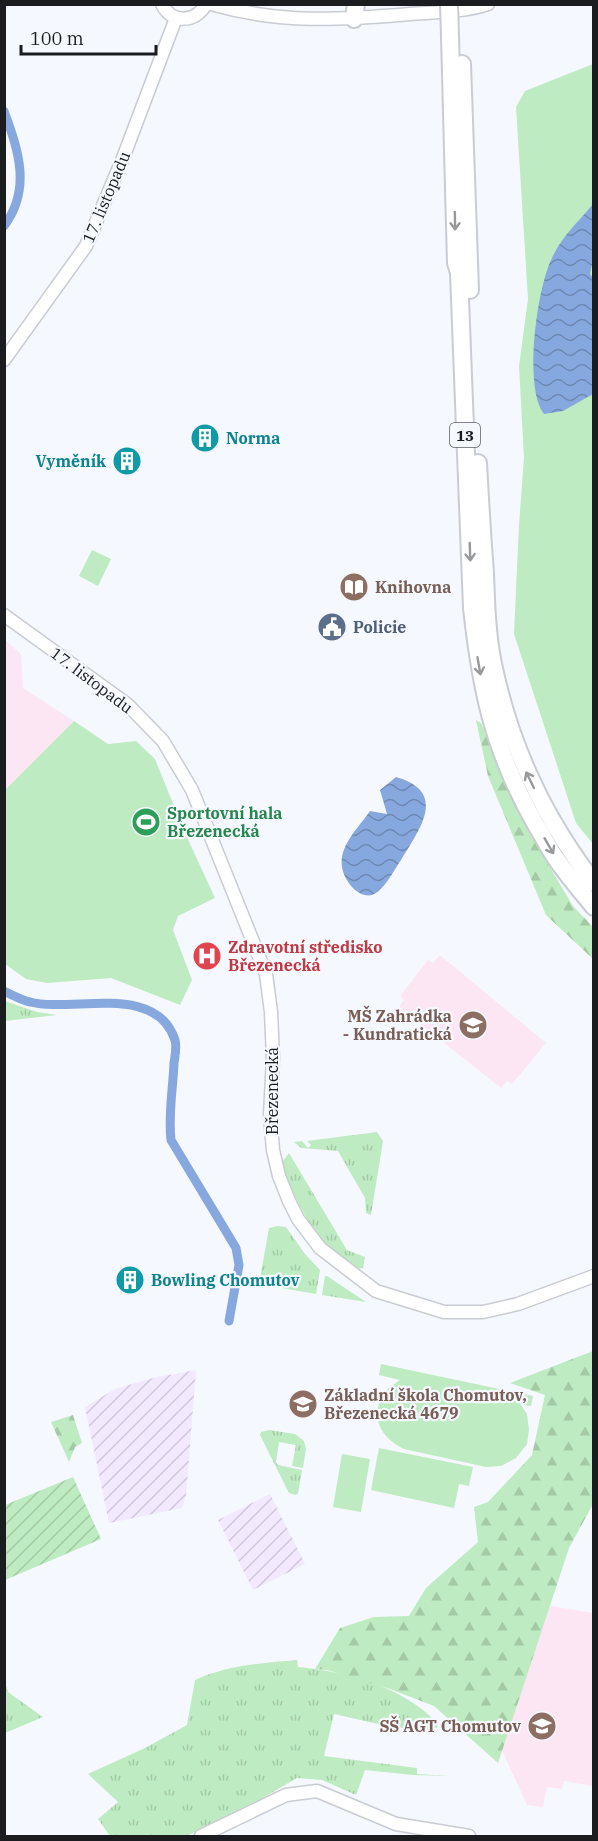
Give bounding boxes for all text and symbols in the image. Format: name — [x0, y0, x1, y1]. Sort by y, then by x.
scale bar — [21, 18, 156, 56]
text: 100 m — [30, 27, 84, 50]
street label: 17. listopadu — [78, 148, 134, 246]
one-way arrow — [449, 210, 461, 230]
building icon: Norma — [189, 422, 221, 454]
road number: 13 — [450, 423, 480, 447]
place label: Norma — [226, 428, 280, 448]
building icon: Vyměník — [111, 445, 143, 477]
place label: Vyměník — [36, 451, 106, 471]
one-way arrow — [464, 542, 476, 562]
library icon: Knihovna — [338, 571, 370, 603]
place label: Knihovna — [375, 577, 451, 597]
public building icon: Policie — [316, 611, 348, 643]
place label: Policie — [353, 617, 406, 637]
street label: 17. listopadu — [47, 643, 137, 717]
one-way arrow — [474, 656, 485, 675]
one-way arrow — [524, 772, 536, 789]
place label: Sportovní hala Březenecká — [167, 803, 282, 841]
sports icon: Sportovní hala Březenecká — [130, 806, 162, 838]
one-way arrow — [544, 837, 555, 855]
place label: Zdravotní středisko Březenecká — [228, 937, 383, 975]
hospital icon: Zdravotní středisko Březenecká — [191, 940, 223, 972]
place label: MŠ Zahrádka - Kundratická — [343, 1005, 452, 1044]
school or university icon: MŠ Zahrádka - Kundratická — [457, 1009, 489, 1041]
street label: Březenecká — [262, 1047, 282, 1135]
building icon: Bowling Chomutov — [114, 1264, 146, 1296]
place label: Bowling Chomutov — [151, 1270, 300, 1290]
place label: Základní škola Chomutov, Březenecká 4679 — [324, 1385, 527, 1423]
school or university icon: Základní škola Chomutov, Březenecká 4679 — [287, 1388, 319, 1420]
school or university icon: SŠ AGT Chomutov — [526, 1710, 558, 1742]
place label: SŠ AGT Chomutov — [379, 1715, 521, 1736]

